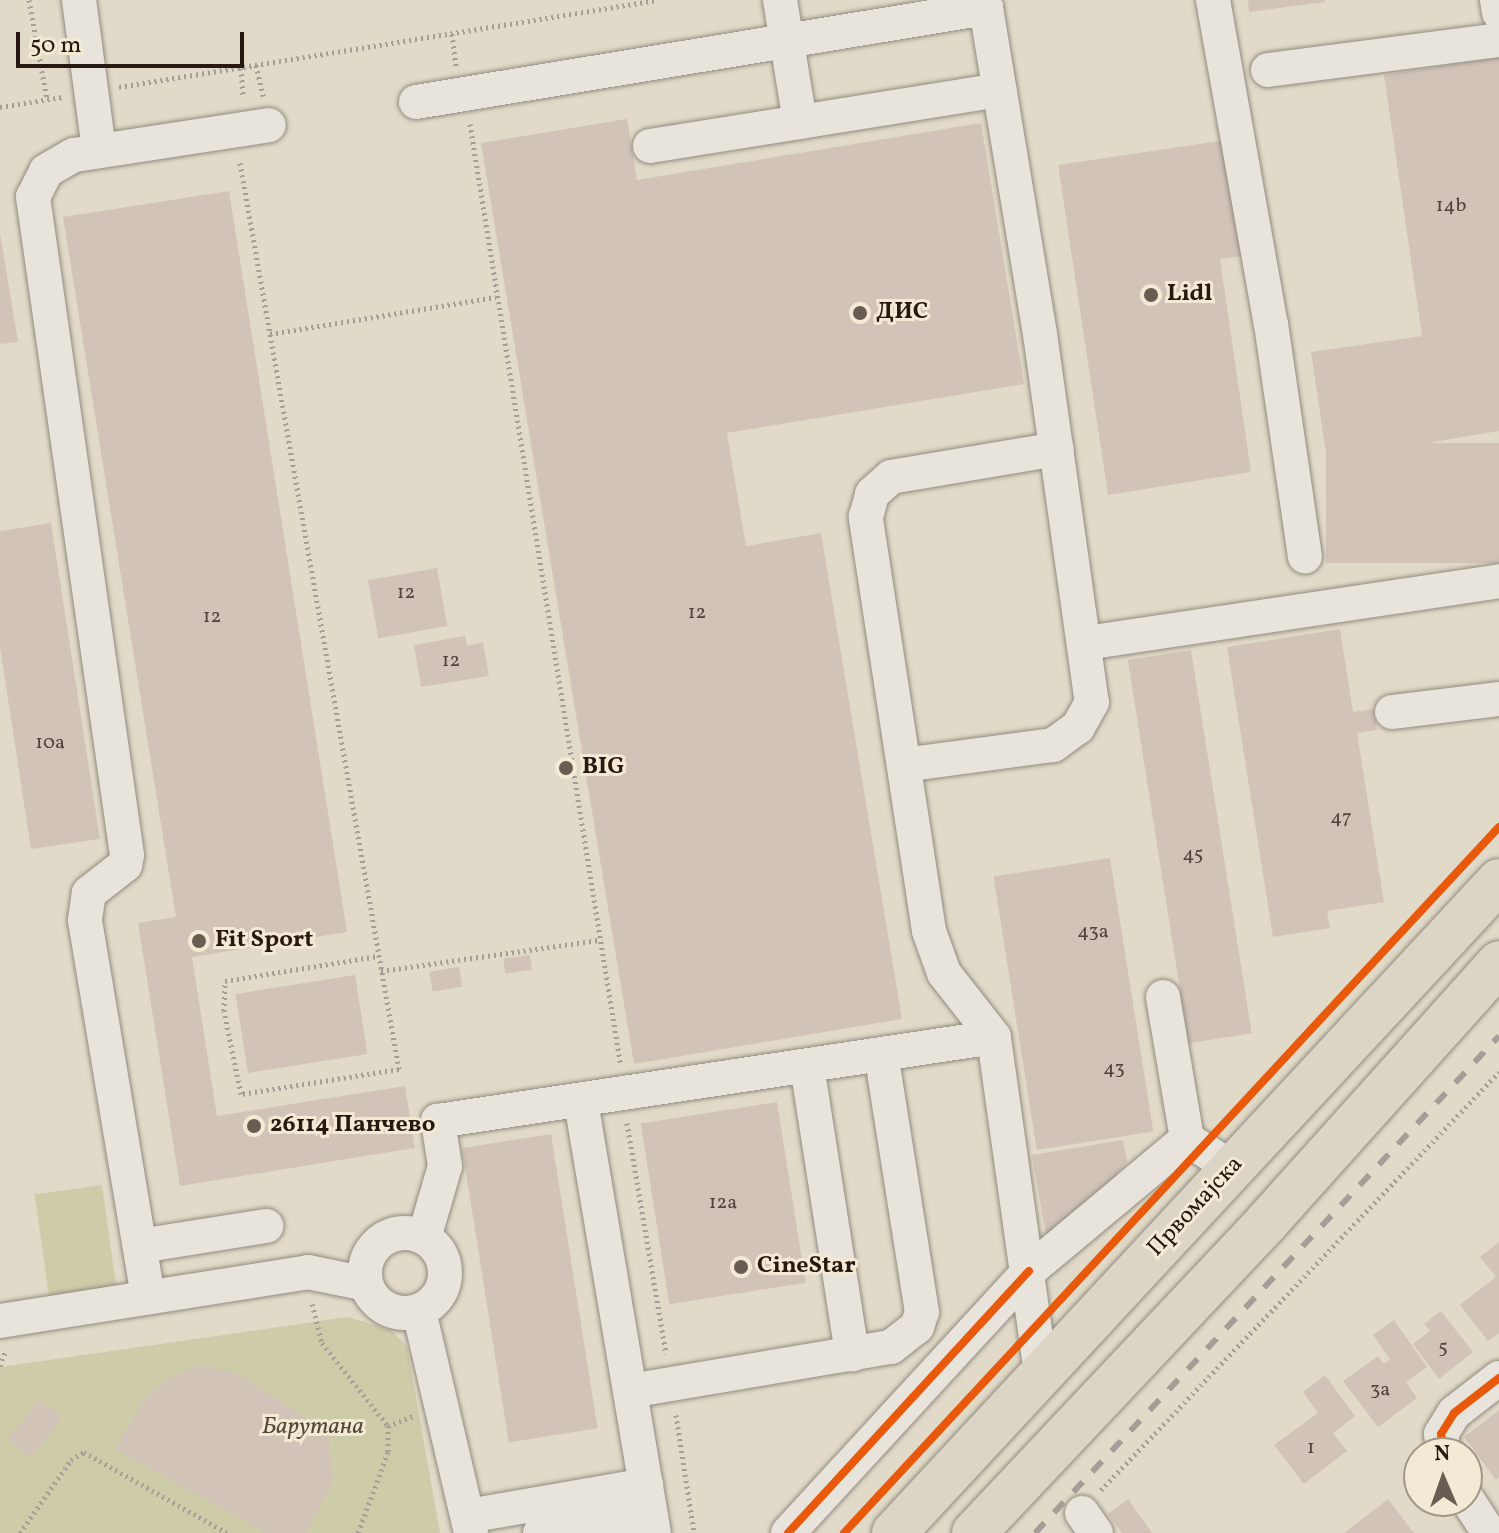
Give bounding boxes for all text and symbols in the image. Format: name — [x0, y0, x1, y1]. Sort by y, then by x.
scale bar — [20, 16, 248, 66]
text: 50 m — [30, 29, 82, 63]
house number: 14b — [1436, 194, 1466, 218]
place label: Lidl — [1167, 281, 1212, 309]
marker: Lidl — [1142, 286, 1160, 304]
place label: ДИС — [876, 299, 928, 327]
marker: ДИС — [851, 304, 869, 322]
house number: 12 — [397, 581, 415, 605]
house number: 12 — [688, 601, 706, 625]
house number: 12 — [203, 605, 221, 629]
house number: 12 — [442, 649, 460, 673]
house number: 10a — [35, 731, 65, 755]
place label: BIG — [582, 754, 624, 782]
marker: BIG — [557, 759, 575, 777]
house number: 47 — [1330, 806, 1352, 830]
house number: 45 — [1183, 843, 1203, 867]
house number: 43a — [1077, 920, 1109, 944]
place label: Fit Sport — [215, 927, 313, 955]
marker: Fit Sport — [190, 932, 208, 950]
house number: 43 — [1103, 1057, 1125, 1081]
place label: 26114 Панчево — [270, 1112, 435, 1140]
marker: 26114 Панчево — [245, 1117, 263, 1135]
street label: Првомајска — [1142, 1151, 1250, 1263]
house number: 12a — [709, 1191, 737, 1215]
place label: CineStar — [757, 1253, 856, 1281]
marker: CineStar — [732, 1258, 750, 1276]
house number: 5 — [1438, 1336, 1448, 1360]
house number: 3a — [1370, 1378, 1390, 1402]
park label: Барутана — [262, 1414, 364, 1442]
house number: 1 — [1307, 1436, 1315, 1460]
north arrow — [1403, 1437, 1483, 1517]
text: N — [1434, 1439, 1451, 1470]

